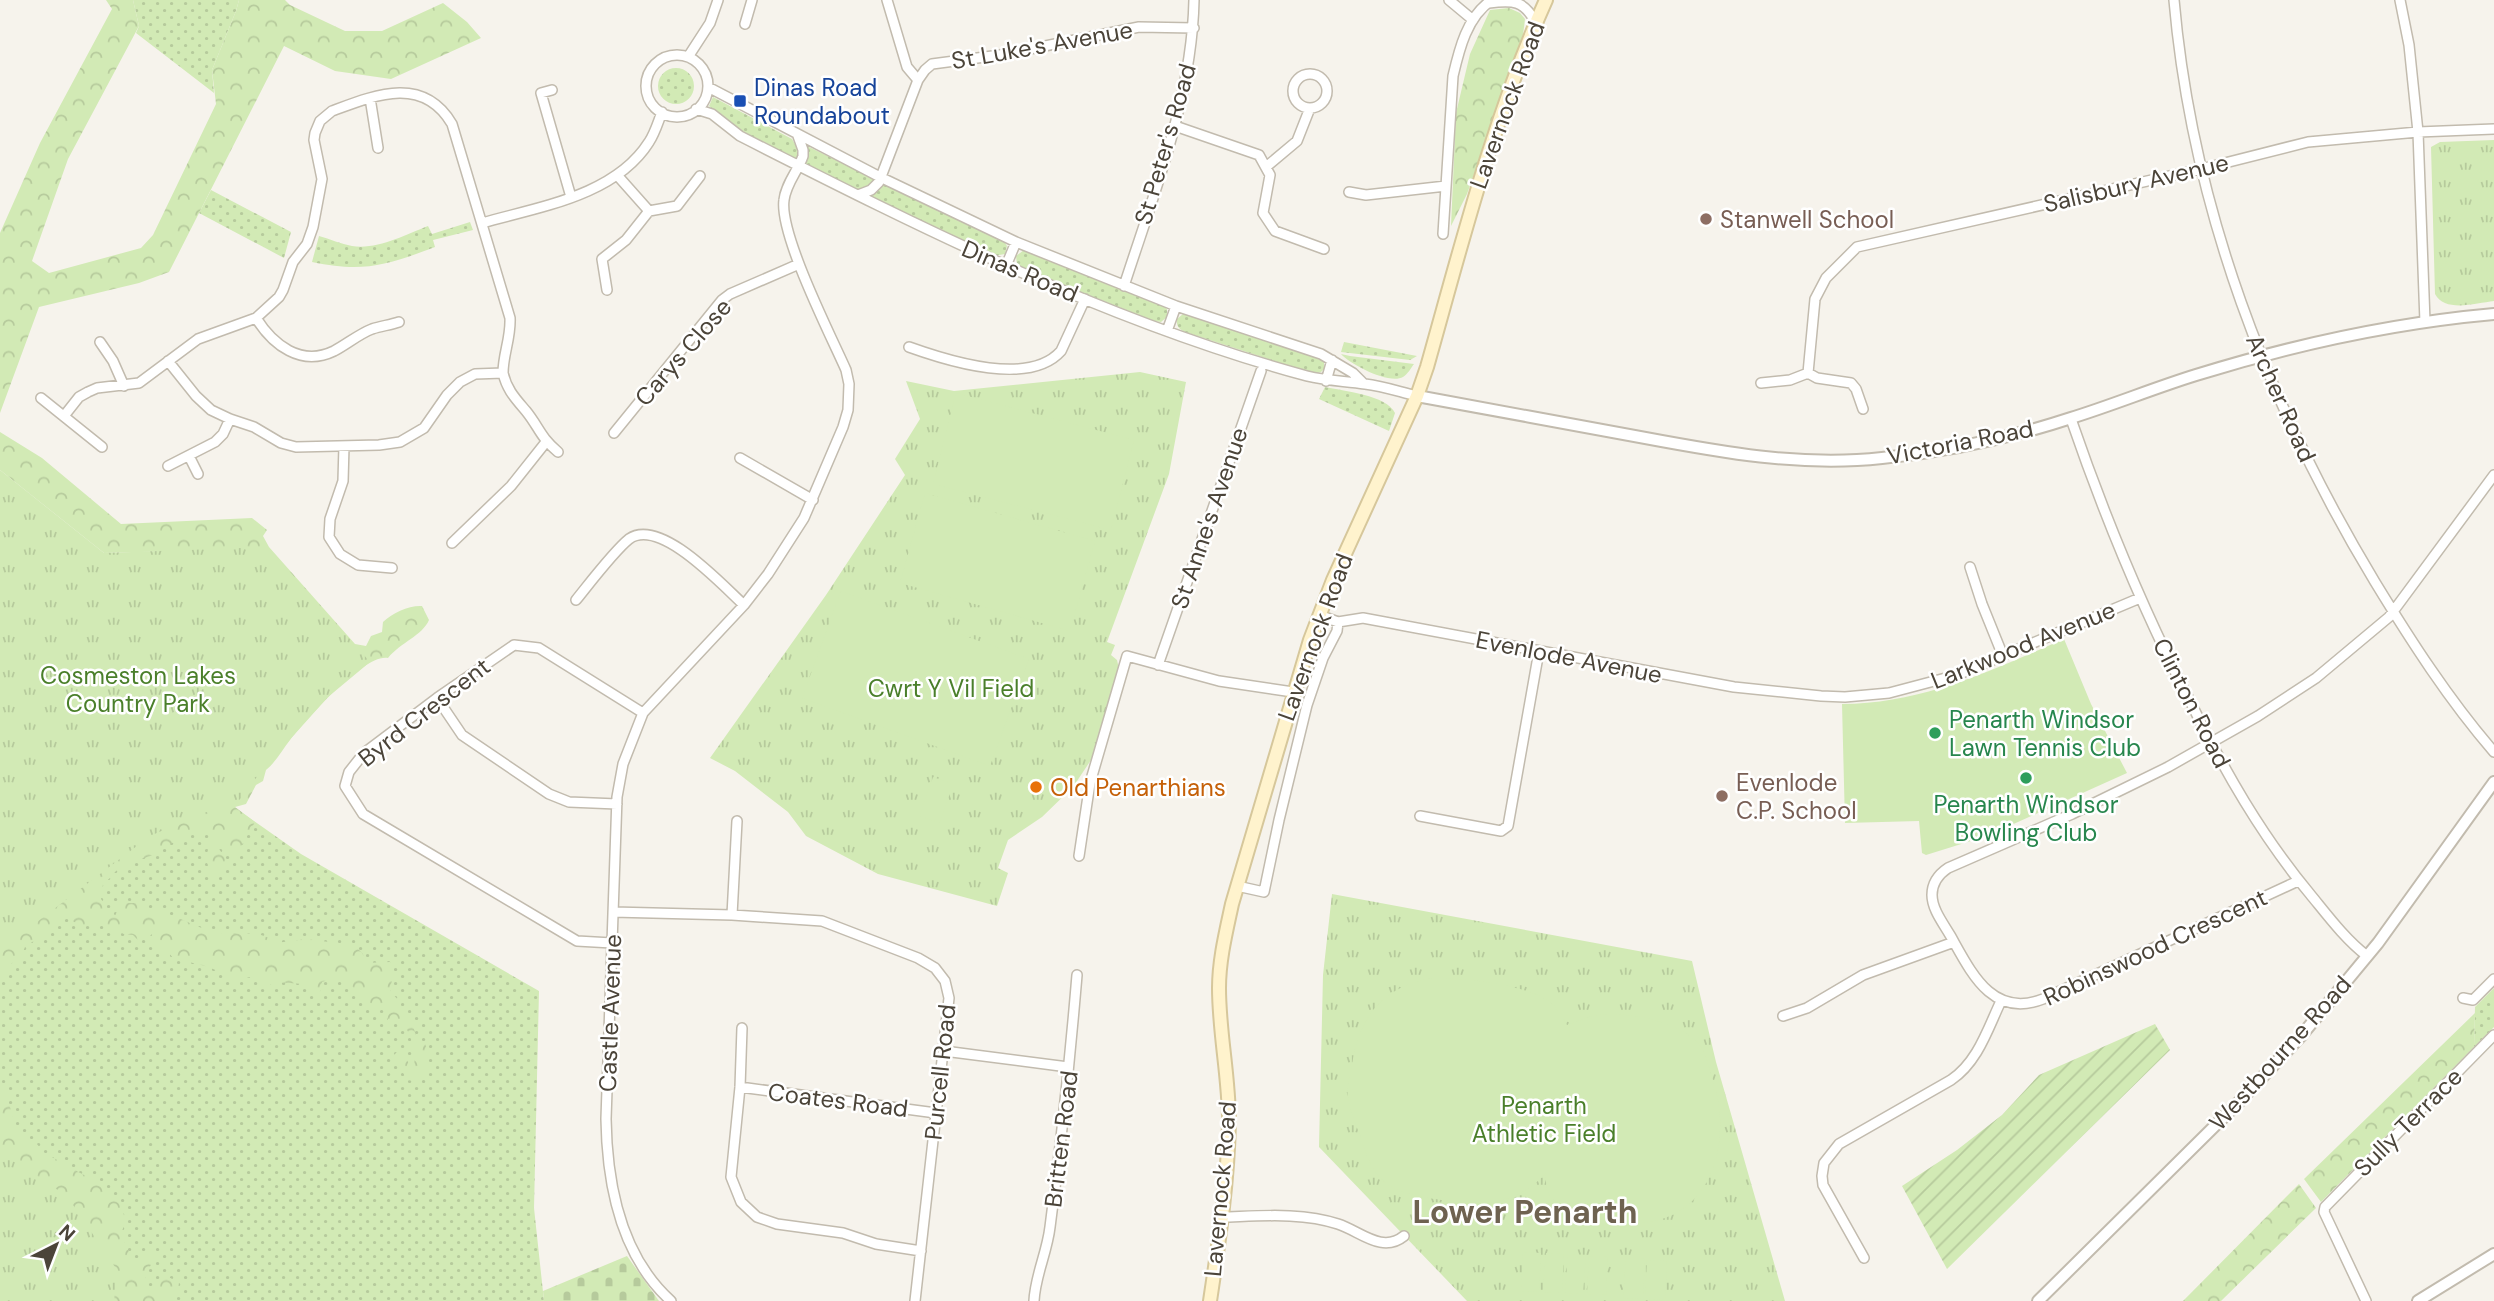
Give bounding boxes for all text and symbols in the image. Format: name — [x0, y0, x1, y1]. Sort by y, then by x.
street label: St Luke's Avenue — [949, 14, 1135, 76]
street label: Lavernock Road — [1462, 17, 1552, 193]
street label: St Peter's Road — [1127, 60, 1203, 228]
place label: Dinas Road Roundabout — [754, 72, 890, 131]
marker: Dinas Road Roundabout — [732, 93, 748, 109]
street label: Salisbury Avenue — [2040, 147, 2232, 219]
place label: Stanwell School — [1720, 204, 1894, 235]
marker: Stanwell School — [1698, 211, 1714, 227]
street label: Dinas Road — [957, 233, 1083, 309]
street label: Carys Close — [628, 292, 738, 412]
street label: Archer Road — [2239, 329, 2323, 467]
street label: Victoria Road — [1884, 413, 2036, 471]
street label: St Anne's Avenue — [1163, 423, 1255, 613]
street label: Lavernock Road — [1270, 549, 1360, 725]
street label: Larkwood Avenue — [1926, 594, 2120, 696]
street label: Evenlode Avenue — [1473, 624, 1665, 690]
street label: Clinton Road — [2146, 633, 2238, 773]
street label: Byrd Crescent — [352, 651, 496, 773]
park label: Cosmeston Lakes Country Park — [40, 660, 236, 719]
park label: Cwrt Y Vil Field — [868, 673, 1034, 704]
place label: Penarth Windsor Lawn Tennis Club — [1949, 704, 2141, 763]
marker: Penarth Windsor Lawn Tennis Club — [1927, 725, 1943, 741]
place label: Evenlode C.P. School — [1736, 767, 1857, 826]
marker: Penarth Windsor Bowling Club — [2018, 770, 2034, 786]
place label: Old Penarthians — [1050, 772, 1226, 803]
marker: Old Penarthians — [1028, 779, 1044, 795]
marker: Evenlode C.P. School — [1714, 788, 1730, 804]
place label: Penarth Windsor Bowling Club — [1933, 789, 2119, 848]
street label: Robinswood Crescent — [2038, 881, 2272, 1013]
street label: Castle Avenue — [592, 933, 628, 1093]
street label: Westbourne Road — [2202, 969, 2358, 1137]
street label: Purcell Road — [917, 1003, 963, 1141]
street label: Sully Terrace — [2347, 1061, 2469, 1183]
street label: Britten Road — [1037, 1069, 1085, 1209]
street label: Coates Road — [766, 1076, 910, 1124]
park label: Penarth Athletic Field — [1472, 1090, 1616, 1149]
street label: Lavernock Road — [1197, 1100, 1243, 1278]
district label: Lower Penarth — [1413, 1191, 1638, 1233]
north arrow — [21, 1210, 91, 1280]
text: N — [54, 1219, 81, 1247]

